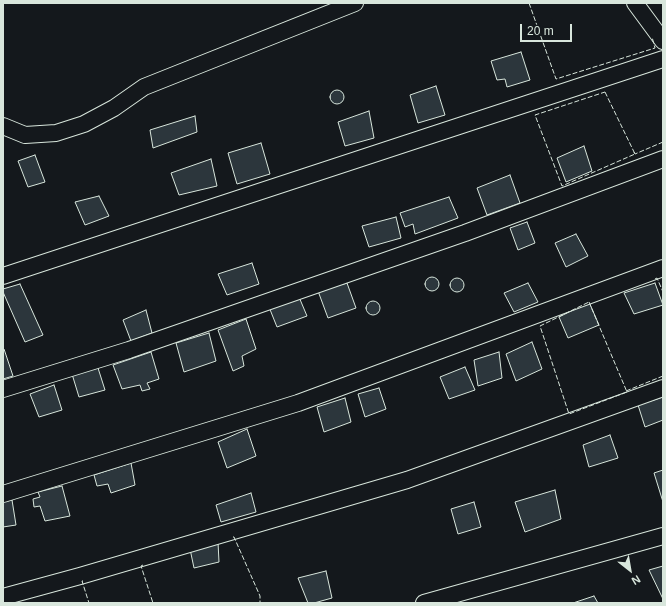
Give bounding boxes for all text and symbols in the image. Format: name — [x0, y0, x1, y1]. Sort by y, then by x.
scale bar — [522, 16, 574, 42]
text: 20 m — [527, 24, 554, 38]
north arrow — [610, 550, 650, 590]
text: N — [630, 573, 643, 587]

